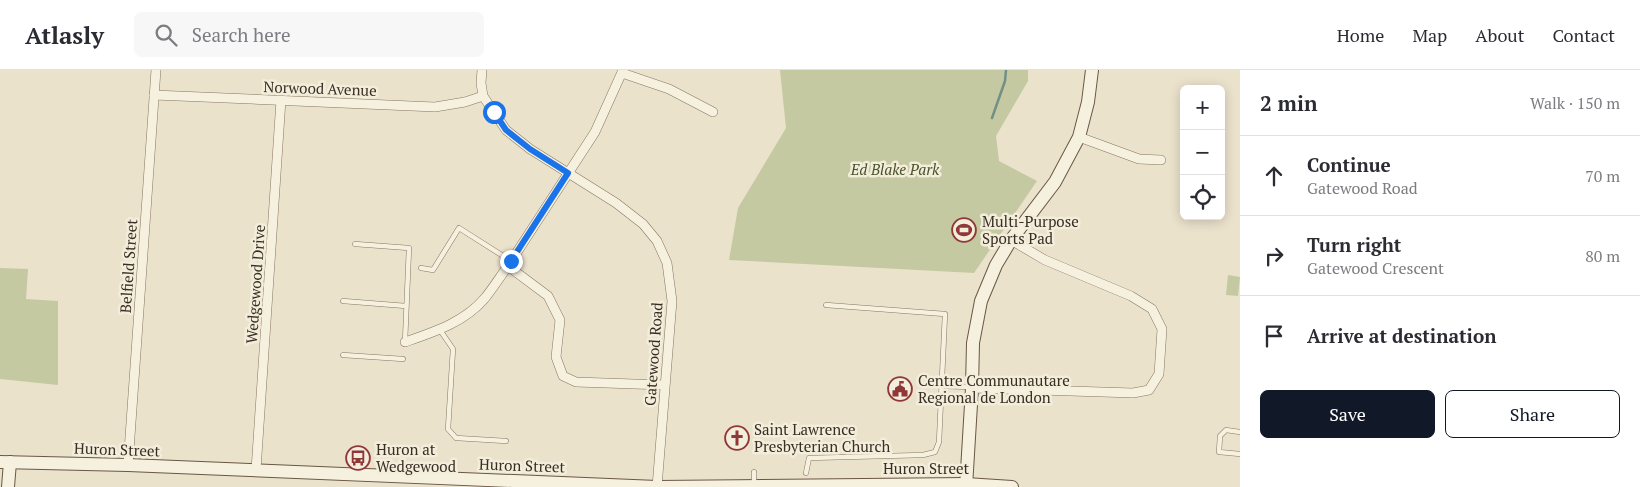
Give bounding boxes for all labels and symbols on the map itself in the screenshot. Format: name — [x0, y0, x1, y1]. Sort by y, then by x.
street label: Norwood Avenue — [263, 76, 377, 100]
route start — [483, 101, 506, 124]
park label: Ed Blake Park — [850, 159, 940, 179]
place label: Multi-Purpose Sports Pad — [982, 211, 1079, 248]
sports icon: Multi-Purpose Sports Pad — [951, 217, 977, 243]
street label: Belfield Street — [115, 218, 141, 314]
street label: Wedgewood Drive — [241, 224, 269, 344]
route end — [500, 250, 523, 273]
street label: Gatewood Road — [639, 302, 667, 406]
place label: Centre Communautare Regional de London — [918, 370, 1070, 407]
public building icon: Centre Communautare Regional de London — [887, 376, 913, 402]
place label: Saint Lawrence Presbyterian Church — [754, 419, 891, 456]
church icon: Saint Lawrence Presbyterian Church — [724, 425, 750, 451]
street label: Huron Street — [74, 438, 161, 461]
place label: Huron at Wedgewood — [376, 439, 456, 476]
bus stop icon: Huron at Wedgewood — [345, 445, 371, 471]
street label: Huron Street — [479, 454, 566, 477]
street label: Huron Street — [883, 458, 970, 478]

